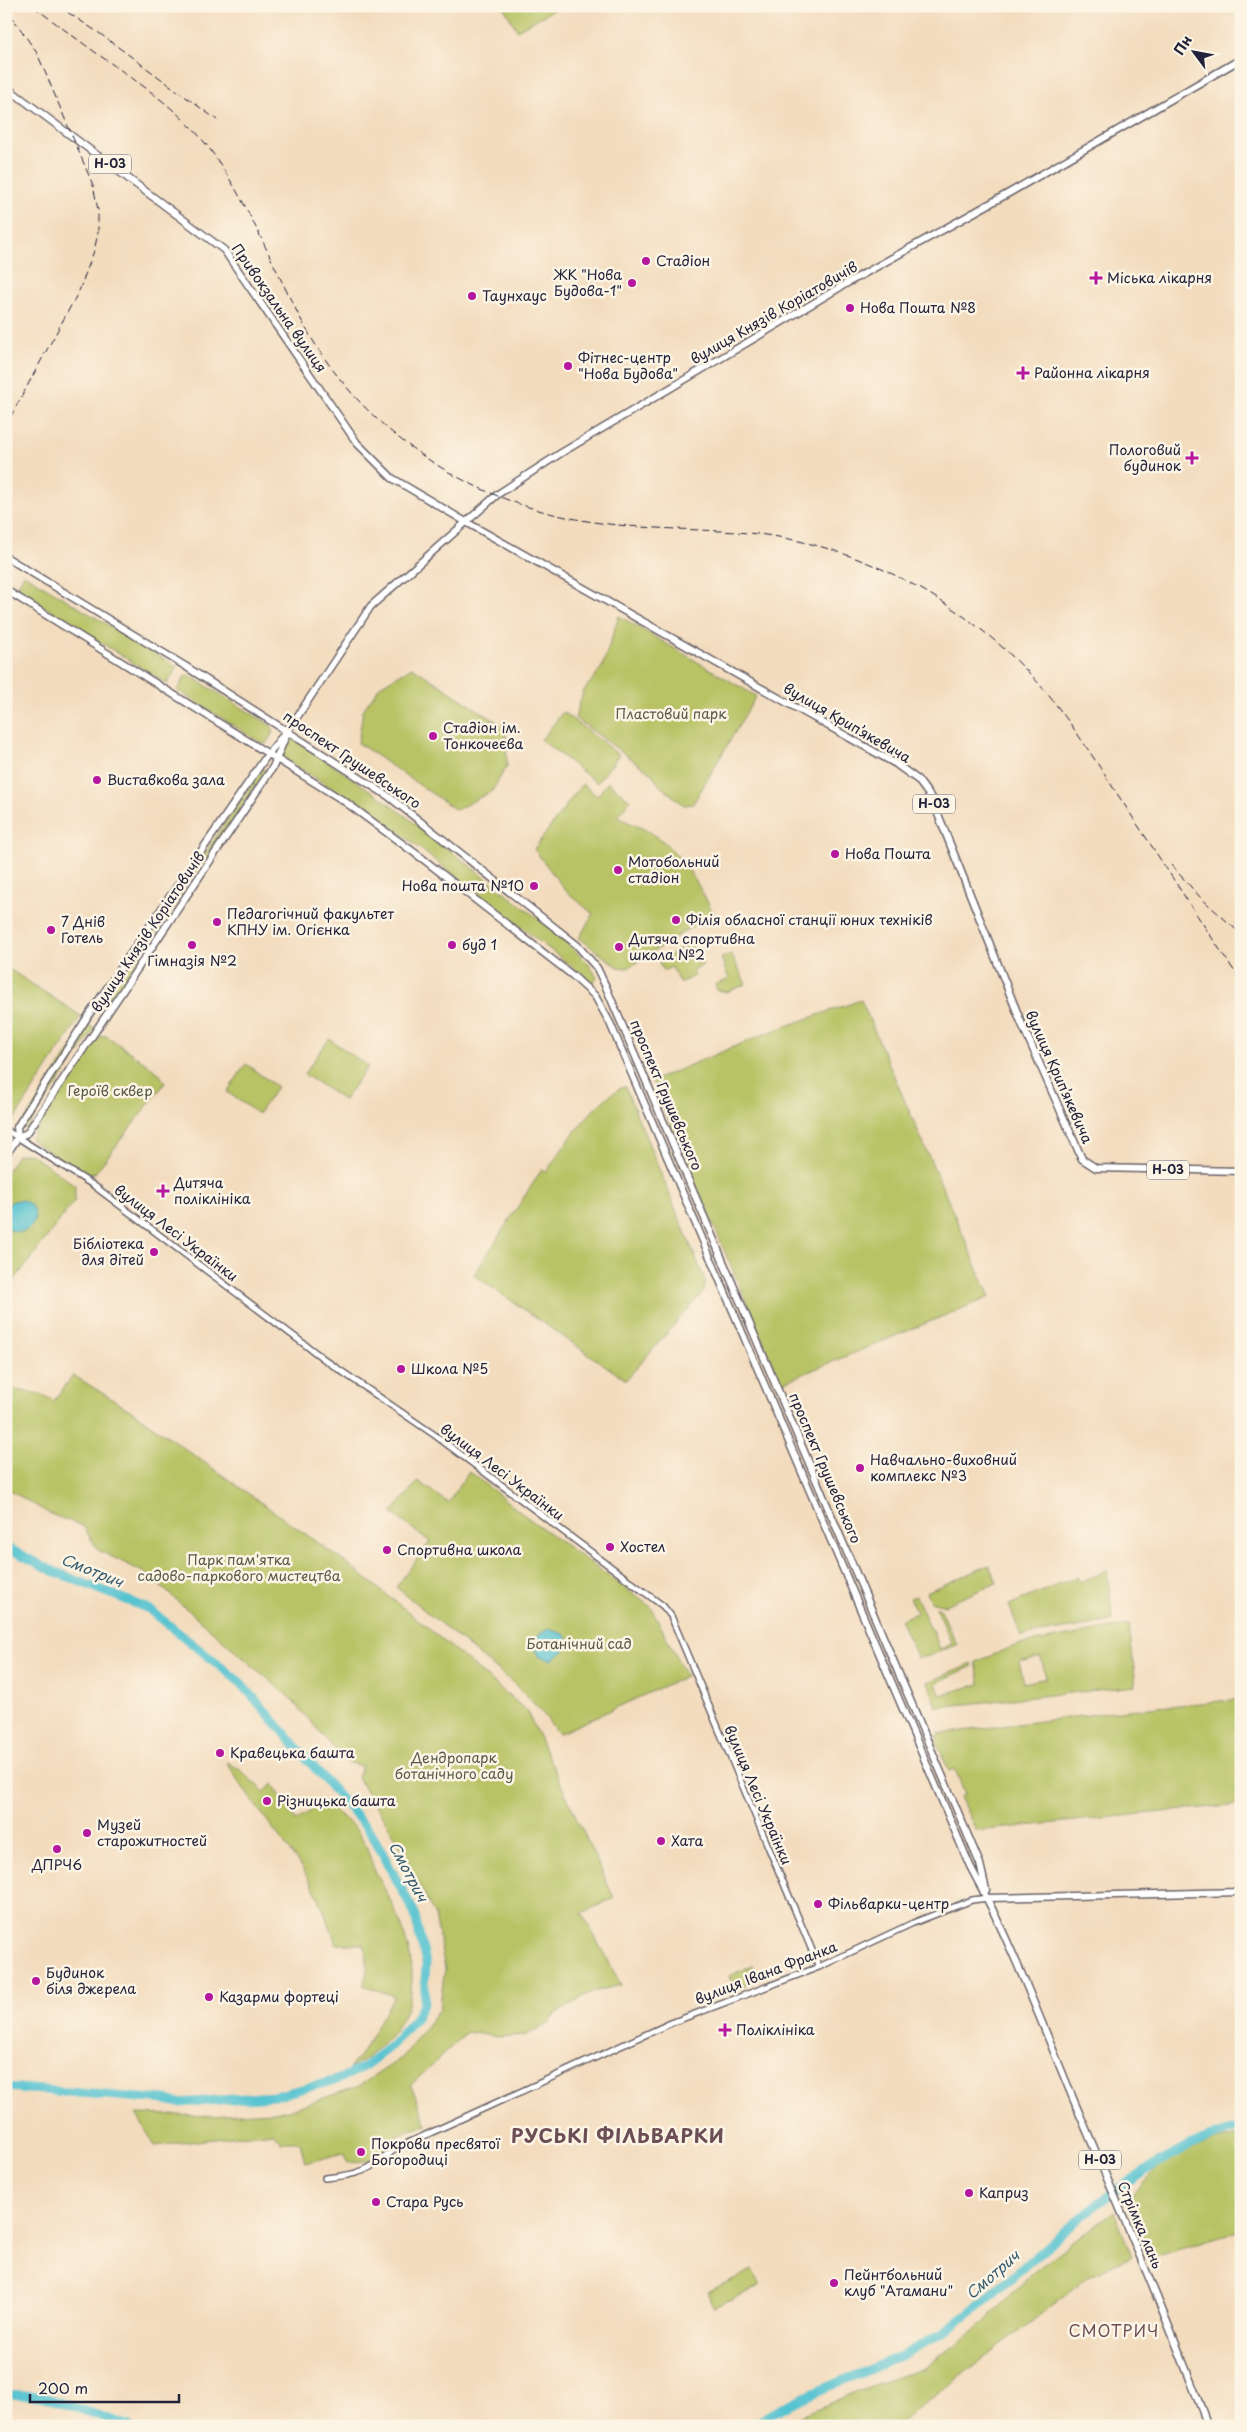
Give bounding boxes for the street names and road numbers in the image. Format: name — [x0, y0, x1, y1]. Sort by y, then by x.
road number: Н-03 — [89, 154, 131, 173]
street label: Привокзальна вулиця — [227, 239, 332, 376]
street label: вулиця Князів Коріатовичів — [686, 256, 861, 369]
street label: вулиця Крипʼякевича — [780, 677, 915, 768]
street label: проспект Грушевського — [279, 706, 425, 814]
road number: Н-03 — [913, 794, 955, 814]
street label: вулиця Князів Коріатовичів — [86, 847, 209, 1016]
street label: вулиця Крипʼякевича — [1021, 1007, 1098, 1147]
street label: проспект Грушевського — [625, 1016, 708, 1174]
road number: Н-03 — [1147, 1160, 1189, 1180]
street label: вулиця Лесі Українки — [110, 1179, 242, 1286]
street label: проспект Грушевського — [784, 1389, 867, 1547]
street label: вулиця Лесі Українки — [436, 1418, 568, 1525]
street label: вулиця Лесі Українки — [719, 1722, 797, 1868]
street label: вулиця Івана Франка — [692, 1936, 840, 2009]
road number: Н-03 — [1079, 2150, 1121, 2170]
street label: Стрімка лань — [1113, 2178, 1168, 2272]

